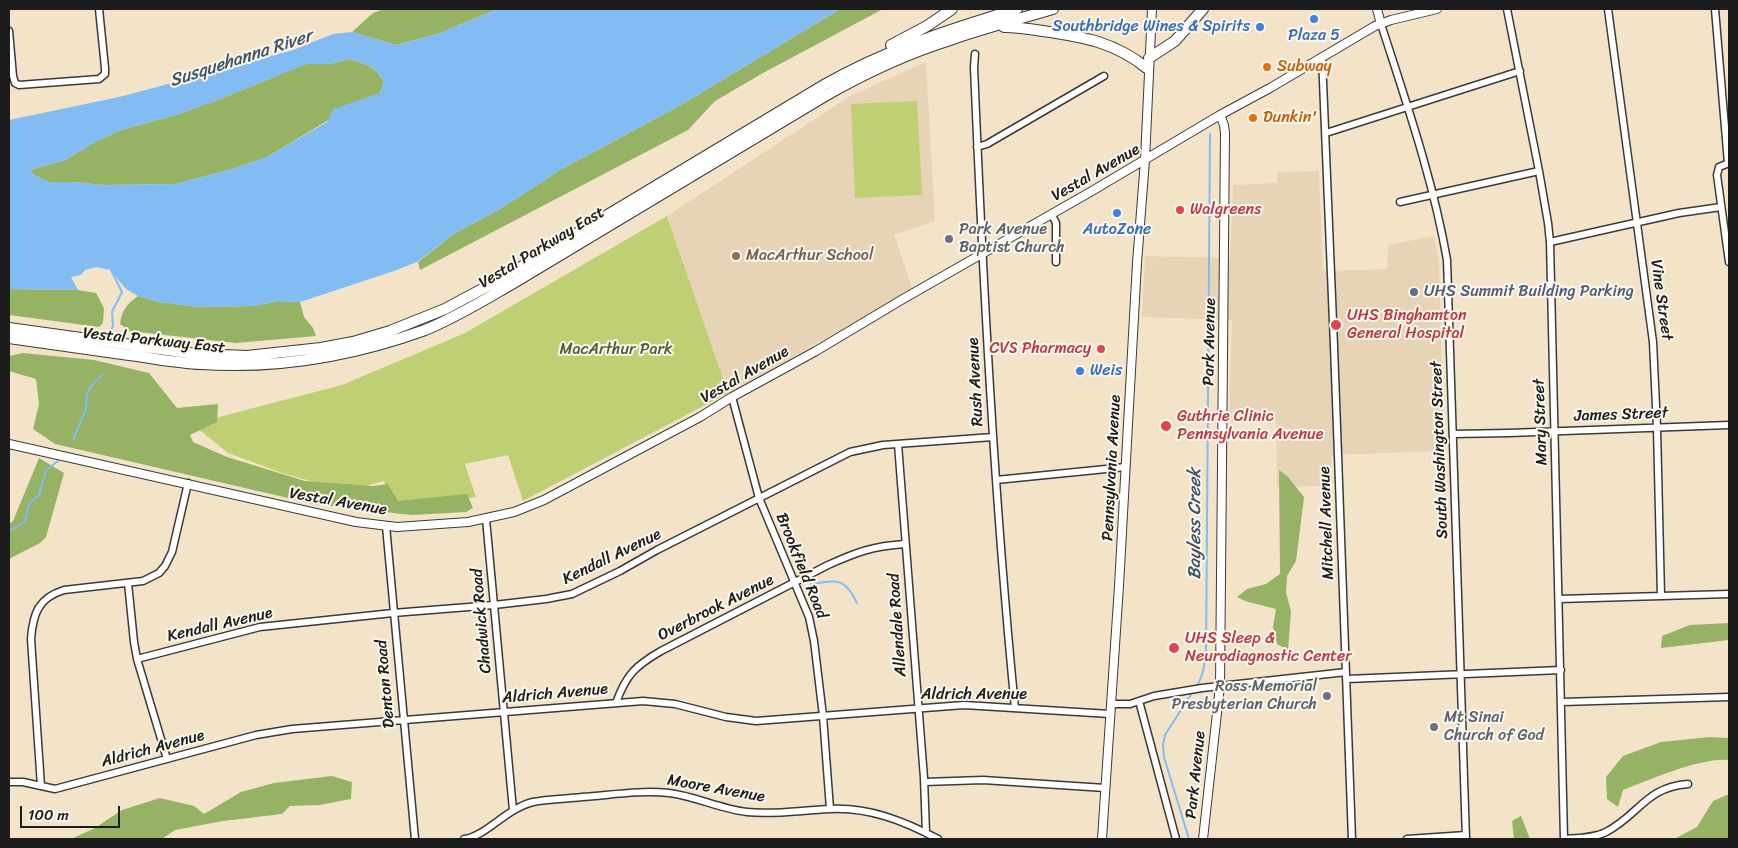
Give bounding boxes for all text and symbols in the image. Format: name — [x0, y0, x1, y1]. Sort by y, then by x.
marker: Plaza 5 — [1308, 13, 1320, 25]
place label: Southbridge Wines & Spirits — [1052, 17, 1250, 37]
marker: Southbridge Wines & Spirits — [1254, 21, 1266, 33]
water label: Susquehanna River — [167, 26, 315, 92]
place label: Plaza 5 — [1288, 26, 1340, 46]
place label: Subway — [1277, 57, 1332, 77]
marker: Subway — [1261, 61, 1273, 73]
place label: Dunkin' — [1263, 108, 1317, 128]
marker: Dunkin' — [1247, 112, 1259, 124]
street label: Vestal Avenue — [1048, 140, 1144, 206]
place label: Walgreens — [1190, 200, 1261, 220]
street label: Vestal Parkway East — [476, 203, 608, 293]
marker: Walgreens — [1174, 204, 1186, 216]
marker: AutoZone — [1111, 207, 1123, 219]
place label: Park Avenue Baptist Church — [959, 220, 1065, 258]
place label: AutoZone — [1083, 220, 1151, 240]
marker: Park Avenue Baptist Church — [943, 233, 955, 245]
place label: MacArthur School — [746, 246, 873, 266]
marker: MacArthur School — [730, 250, 742, 262]
street label: Vine Street — [1646, 258, 1676, 342]
place label: UHS Summit Building Parking — [1424, 282, 1634, 302]
marker: UHS Summit Building Parking — [1408, 286, 1420, 298]
street label: Park Avenue — [1200, 298, 1220, 386]
place label: UHS Binghamton General Hospital — [1347, 306, 1467, 344]
marker: UHS Binghamton General Hospital — [1329, 318, 1343, 332]
street label: Vestal Parkway East — [82, 324, 226, 358]
street label: Rush Avenue — [964, 337, 988, 427]
place label: CVS Pharmacy — [990, 339, 1091, 359]
park label: MacArthur Park — [559, 340, 673, 360]
street label: Vestal Avenue — [697, 342, 793, 408]
marker: CVS Pharmacy — [1095, 343, 1107, 355]
place label: Weis — [1090, 361, 1122, 381]
street label: South Washington Street — [1427, 361, 1453, 539]
marker: Weis — [1074, 365, 1086, 377]
street label: Mary Street — [1530, 378, 1552, 466]
street label: Pennsylvania Avenue — [1099, 394, 1125, 542]
street label: James Street — [1574, 404, 1668, 426]
place label: Guthrie Clinic Pennsylvania Avenue — [1177, 407, 1323, 445]
marker: Guthrie Clinic Pennsylvania Avenue — [1159, 419, 1173, 433]
street label: Mitchell Avenue — [1315, 466, 1339, 580]
water label: Bayless Creek — [1184, 468, 1206, 580]
street label: Vestal Avenue — [288, 484, 388, 520]
street label: Brookfield Road — [771, 510, 831, 622]
street label: Kendall Avenue — [560, 525, 664, 589]
street label: Chadwick Road — [468, 568, 496, 674]
street label: Overbrook Avenue — [655, 571, 777, 645]
street label: Allendale Road — [885, 573, 911, 677]
street label: Kendall Avenue — [166, 604, 274, 646]
place label: UHS Sleep & Neurodiagnostic Center — [1185, 629, 1352, 667]
street label: Denton Road — [373, 639, 399, 729]
marker: UHS Sleep & Neurodiagnostic Center — [1167, 641, 1181, 655]
place label: Ross Memorial Presbyterian Church — [1171, 677, 1317, 715]
street label: Aldrich Avenue — [501, 680, 609, 708]
street label: Aldrich Avenue — [921, 685, 1027, 705]
marker: Ross Memorial Presbyterian Church — [1321, 690, 1333, 702]
place label: Mt Sinai Church of God — [1444, 708, 1544, 746]
marker: Mt Sinai Church of God — [1428, 721, 1440, 733]
street label: Aldrich Avenue — [99, 726, 207, 772]
street label: Park Avenue — [1182, 730, 1210, 820]
street label: Moore Avenue — [666, 771, 766, 807]
scale bar — [22, 796, 122, 828]
text: 100 m — [28, 802, 69, 828]

